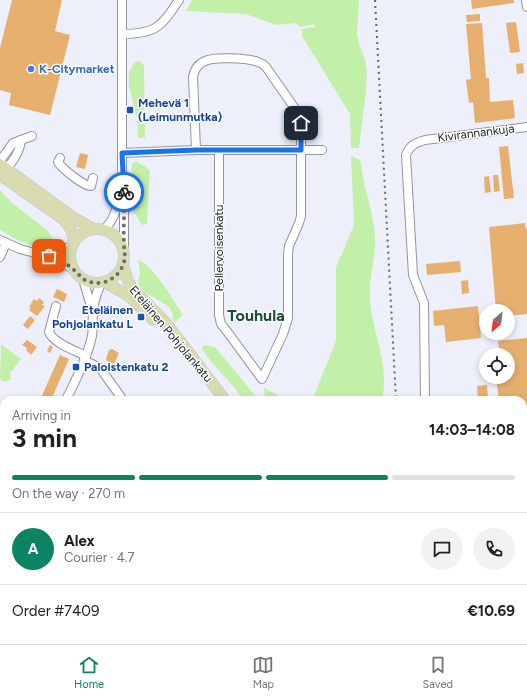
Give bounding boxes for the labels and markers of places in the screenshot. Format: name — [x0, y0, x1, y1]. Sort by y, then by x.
place label: K-Citymarket — [39, 62, 115, 76]
marker: K-Citymarket — [26, 64, 36, 74]
place label: Mehevä 1 (Leimunmutka) — [138, 96, 223, 124]
marker: Mehevä 1 (Leimunmutka) — [125, 105, 135, 115]
pin — [284, 106, 318, 140]
pin — [32, 239, 66, 273]
place label: Eteläinen Pohjolankatu L — [52, 303, 134, 331]
marker: Eteläinen Pohjolankatu L — [136, 312, 146, 322]
place label: Paloistenkatu 2 — [84, 360, 168, 374]
marker: Paloistenkatu 2 — [71, 362, 81, 372]

